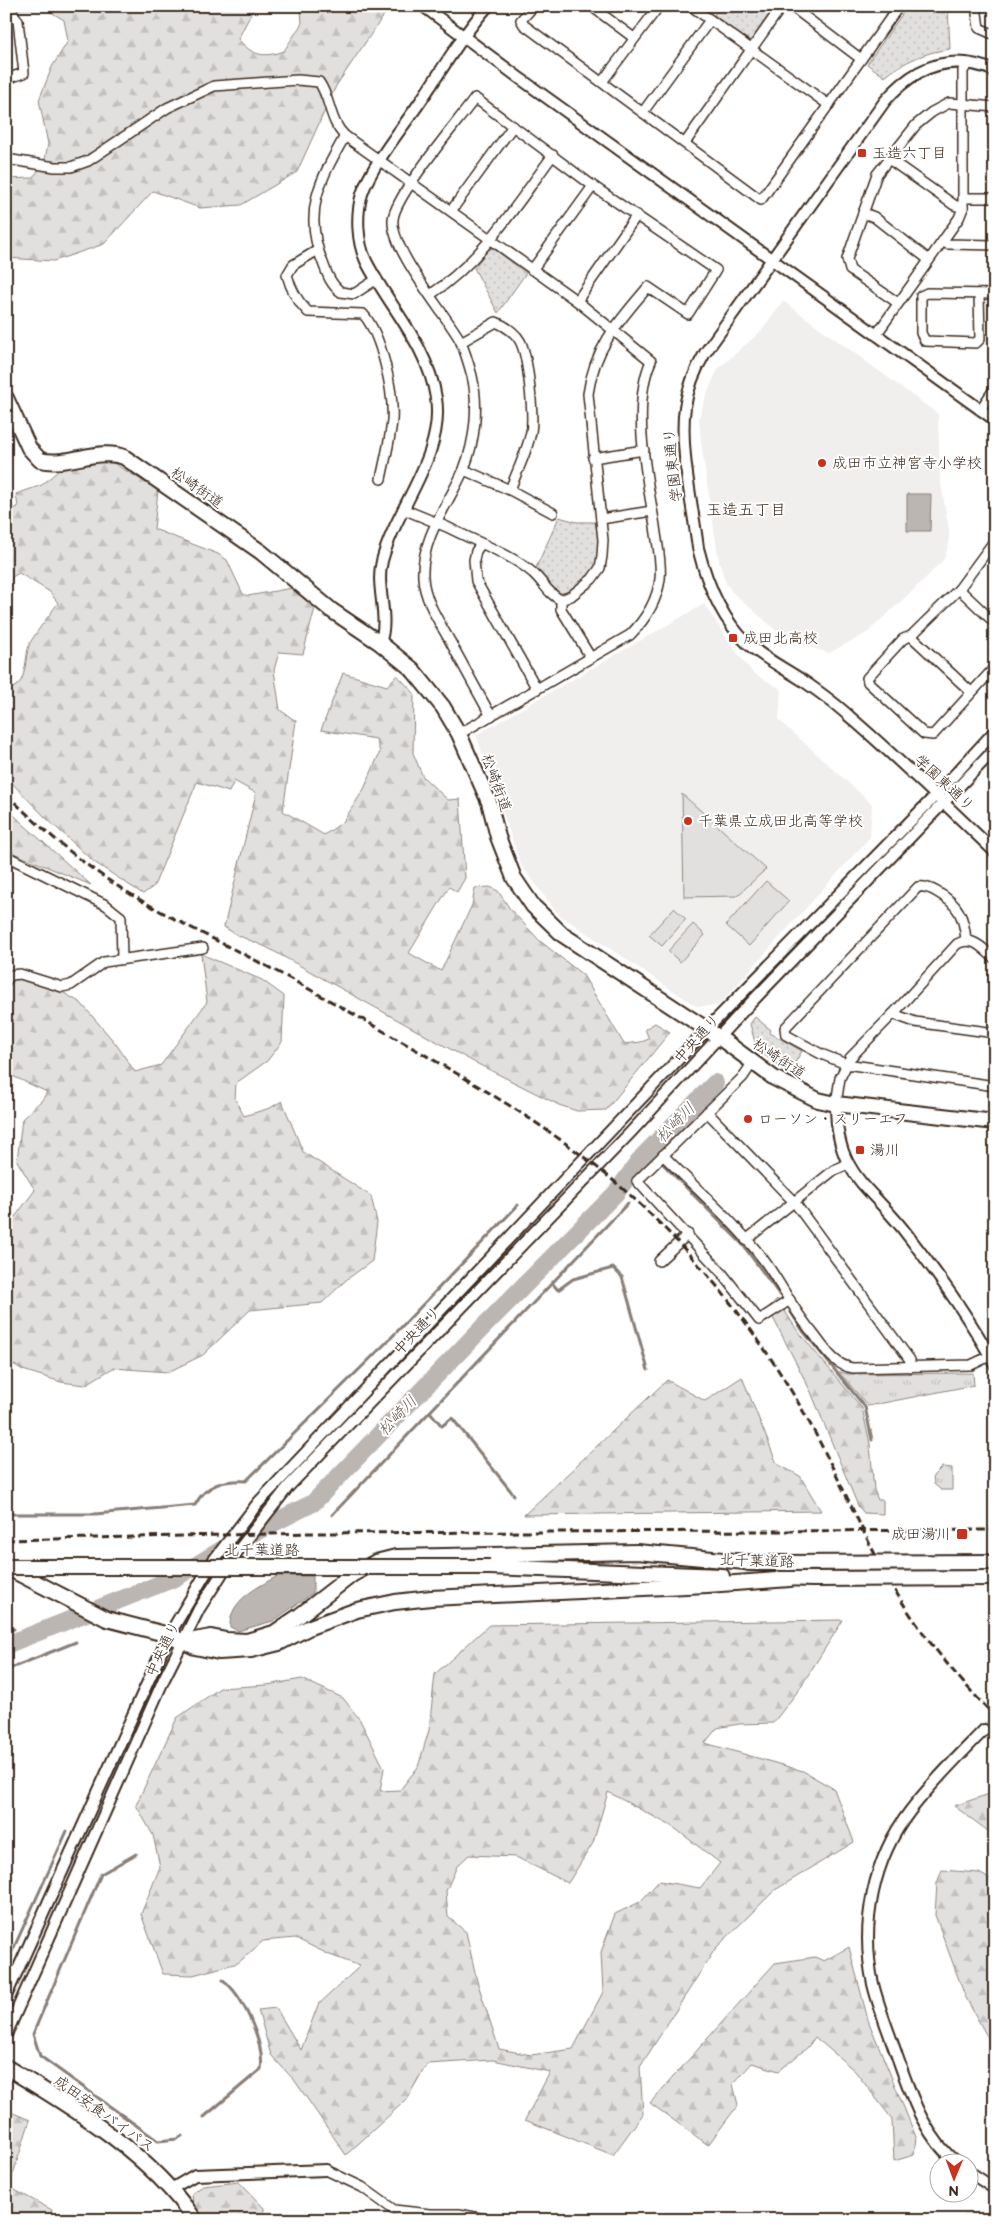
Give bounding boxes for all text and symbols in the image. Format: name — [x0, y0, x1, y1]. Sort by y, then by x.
place label: 玉造六丁目 — [872, 144, 947, 163]
marker: 玉造六丁目 — [856, 147, 868, 159]
street label: 学園東通り — [660, 427, 686, 503]
place label: 成田市立神宮寺小学校 — [832, 454, 982, 473]
marker: 成田市立神宮寺小学校 — [816, 457, 828, 469]
street label: 松崎街道 — [167, 463, 227, 513]
district label: 玉造五丁目 — [706, 501, 786, 520]
place label: 成田北高校 — [743, 629, 818, 648]
marker: 成田北高校 — [727, 632, 739, 644]
street label: 学園東通り — [910, 750, 978, 816]
street label: 松崎街道 — [477, 752, 515, 814]
place label: 千葉県立成田北高等学校 — [698, 812, 863, 831]
marker: 千葉県立成田北高等学校 — [682, 815, 694, 827]
street label: 中央通り — [670, 1010, 724, 1068]
street label: 松崎街道 — [749, 1034, 809, 1084]
water label: 松崎川 — [652, 1099, 700, 1147]
place label: ローソン・スリーエフ — [758, 1110, 908, 1129]
marker: ローソン・スリーエフ — [742, 1113, 754, 1125]
place label: 湯川 — [870, 1141, 900, 1160]
marker: 湯川 — [854, 1144, 866, 1156]
street label: 中央通り — [389, 1303, 445, 1359]
water label: 松崎川 — [374, 1392, 422, 1440]
place label: 成田湯川 — [891, 1525, 951, 1544]
marker: 成田湯川 — [955, 1527, 969, 1541]
street label: 北千葉道路 — [224, 1541, 300, 1560]
street label: 北千葉道路 — [719, 1550, 795, 1572]
street label: 中央通り — [141, 1618, 185, 1680]
street label: 成田安食バイパス — [50, 2071, 158, 2157]
north arrow — [928, 2154, 978, 2204]
text: N — [948, 2182, 959, 2199]

